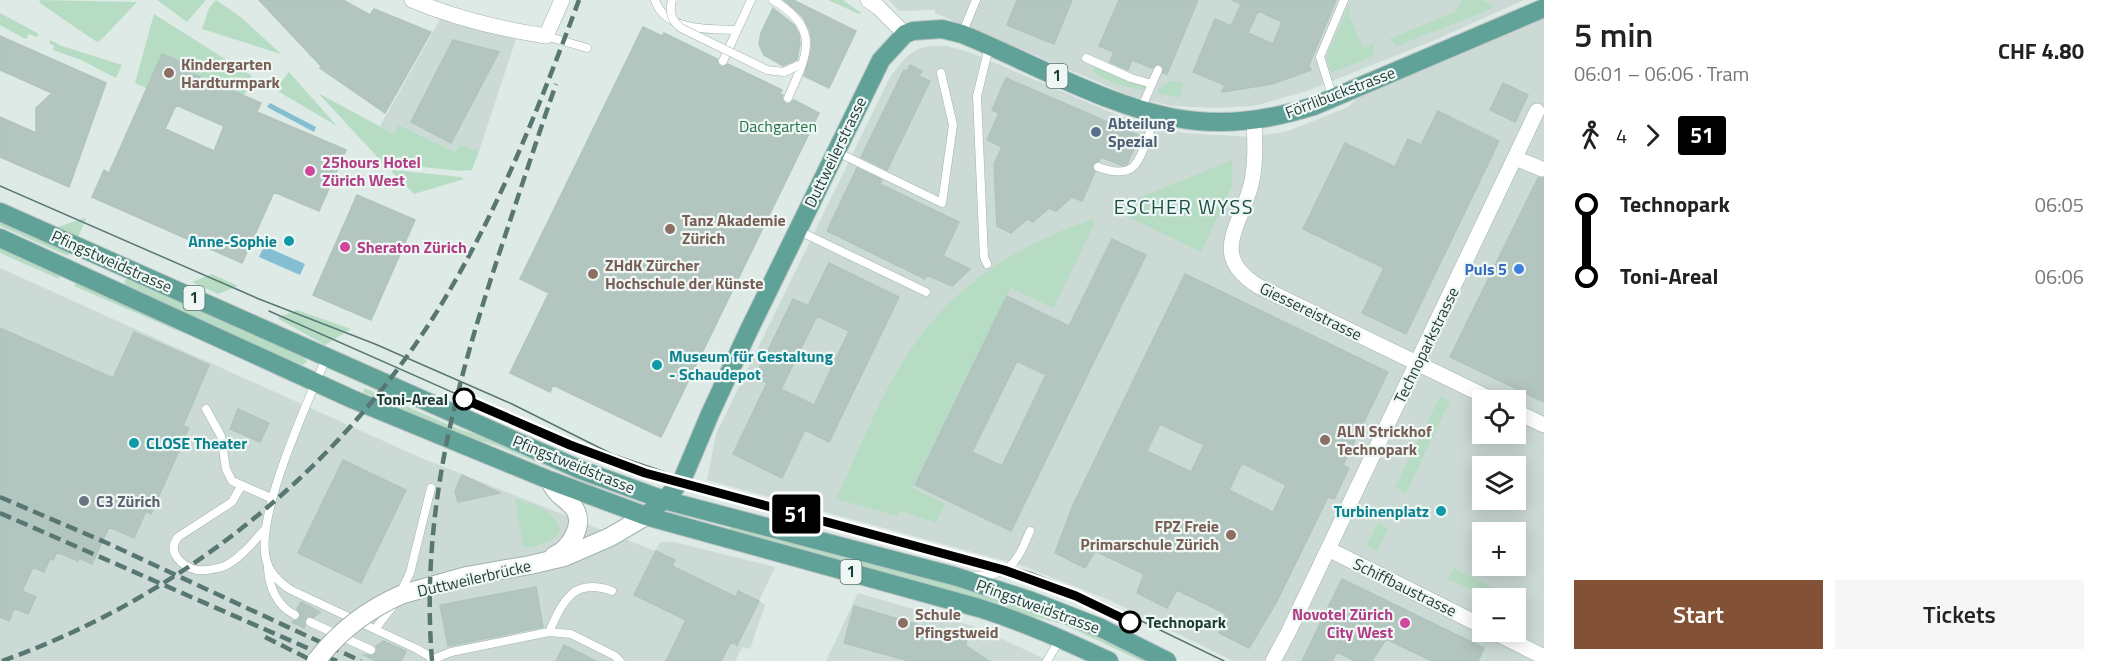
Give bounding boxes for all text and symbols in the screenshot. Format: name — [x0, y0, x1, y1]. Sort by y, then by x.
text: 5 min — [1574, 10, 1653, 60]
text: CHF 4.80 — [1998, 34, 2084, 68]
place label: Kindergarten Hardturmpark — [181, 52, 281, 94]
text: 06:01 – 06:06 · Tram — [1574, 58, 1749, 89]
street label: Förrlibuckstrasse — [1282, 60, 1398, 124]
road number: 1 — [1046, 64, 1068, 88]
marker: Kindergarten Hardturmpark — [162, 66, 176, 80]
street label: Duttweilerstrasse — [798, 93, 872, 211]
place label: Abteilung Spezial — [1108, 111, 1175, 153]
park label: Dachgarten — [739, 114, 817, 138]
icon: walk — [1574, 119, 1607, 152]
icon: forward — [1636, 119, 1669, 152]
text: 51 — [1690, 119, 1714, 151]
text: 4 — [1616, 120, 1627, 151]
marker: Abteilung Spezial — [1089, 125, 1103, 139]
place label: 25hours Hotel Zürich West — [322, 150, 421, 192]
marker: 25hours Hotel Zürich West — [303, 164, 317, 178]
text: Technopark — [1620, 187, 1730, 221]
text: 06:05 — [2035, 189, 2084, 220]
district label: ESCHER WYSS — [1114, 191, 1254, 222]
place label: Tanz Akademie Zürich — [682, 208, 786, 250]
marker: Tanz Akademie Zürich — [663, 222, 677, 236]
street label: Pfingstweidstrasse — [48, 224, 176, 298]
place label: Anne-Sophie — [188, 229, 277, 253]
marker: Anne-Sophie — [282, 234, 296, 248]
place label: Sheraton Zürich — [357, 235, 467, 259]
marker: Sheraton Zürich — [338, 240, 352, 254]
place label: ZHdK Zürcher Hochschule der Künste — [605, 253, 763, 295]
place label: Puls 5 — [1464, 257, 1507, 281]
text: Toni-Areal — [1620, 259, 1718, 293]
text: 06:06 — [2035, 261, 2084, 292]
marker: Puls 5 — [1512, 262, 1526, 276]
marker: ZHdK Zürcher Hochschule der Künste — [586, 267, 600, 281]
street label: Giessereistrasse — [1256, 276, 1366, 346]
street label: Technoparkstrasse — [1387, 283, 1465, 407]
road number: 1 — [184, 286, 204, 310]
place label: Museum für Gestaltung - Schaudepot — [669, 344, 833, 386]
marker: Museum für Gestaltung - Schaudepot — [650, 358, 664, 372]
place label: Toni-Areal — [376, 387, 448, 411]
marker: Toni-Areal — [453, 388, 475, 410]
map controls — [1472, 390, 1526, 642]
button: locate — [1472, 390, 1526, 444]
place label: ALN Strickhof Technopark — [1337, 419, 1432, 461]
street label: Pfingstweidstrasse — [509, 429, 639, 499]
place label: CLOSE Theater — [146, 431, 247, 455]
marker: ALN Strickhof Technopark — [1318, 433, 1332, 447]
marker: CLOSE Theater — [127, 436, 141, 450]
button: layers — [1472, 456, 1526, 510]
place label: C3 Zürich — [96, 489, 160, 513]
marker: C3 Zürich — [77, 494, 91, 508]
line badge: 51 — [769, 494, 823, 534]
text: 51 — [784, 498, 808, 530]
place label: Turbinenplatz — [1334, 499, 1429, 523]
marker: Turbinenplatz — [1434, 504, 1448, 518]
place label: FPZ Freie Primarschule Zürich — [1080, 514, 1219, 556]
button: + — [1472, 522, 1526, 576]
marker: FPZ Freie Primarschule Zürich — [1224, 528, 1238, 542]
street label: Schiffbaustrasse — [1349, 551, 1461, 623]
street label: Duttweilerbrücke — [415, 553, 533, 603]
road number: 1 — [840, 560, 862, 584]
street label: Pfingstweidstrasse — [973, 573, 1103, 639]
button: Start — [1574, 580, 1823, 649]
button: Tickets — [1835, 580, 2084, 649]
button: − — [1472, 588, 1526, 642]
place label: Schule Pfingstweid — [915, 602, 998, 644]
place label: Novotel Zürich City West — [1292, 602, 1393, 644]
place label: Technopark — [1146, 610, 1227, 634]
marker: Technopark — [1119, 611, 1141, 633]
marker: Schule Pfingstweid — [896, 616, 910, 630]
marker: Novotel Zürich City West — [1398, 616, 1412, 630]

